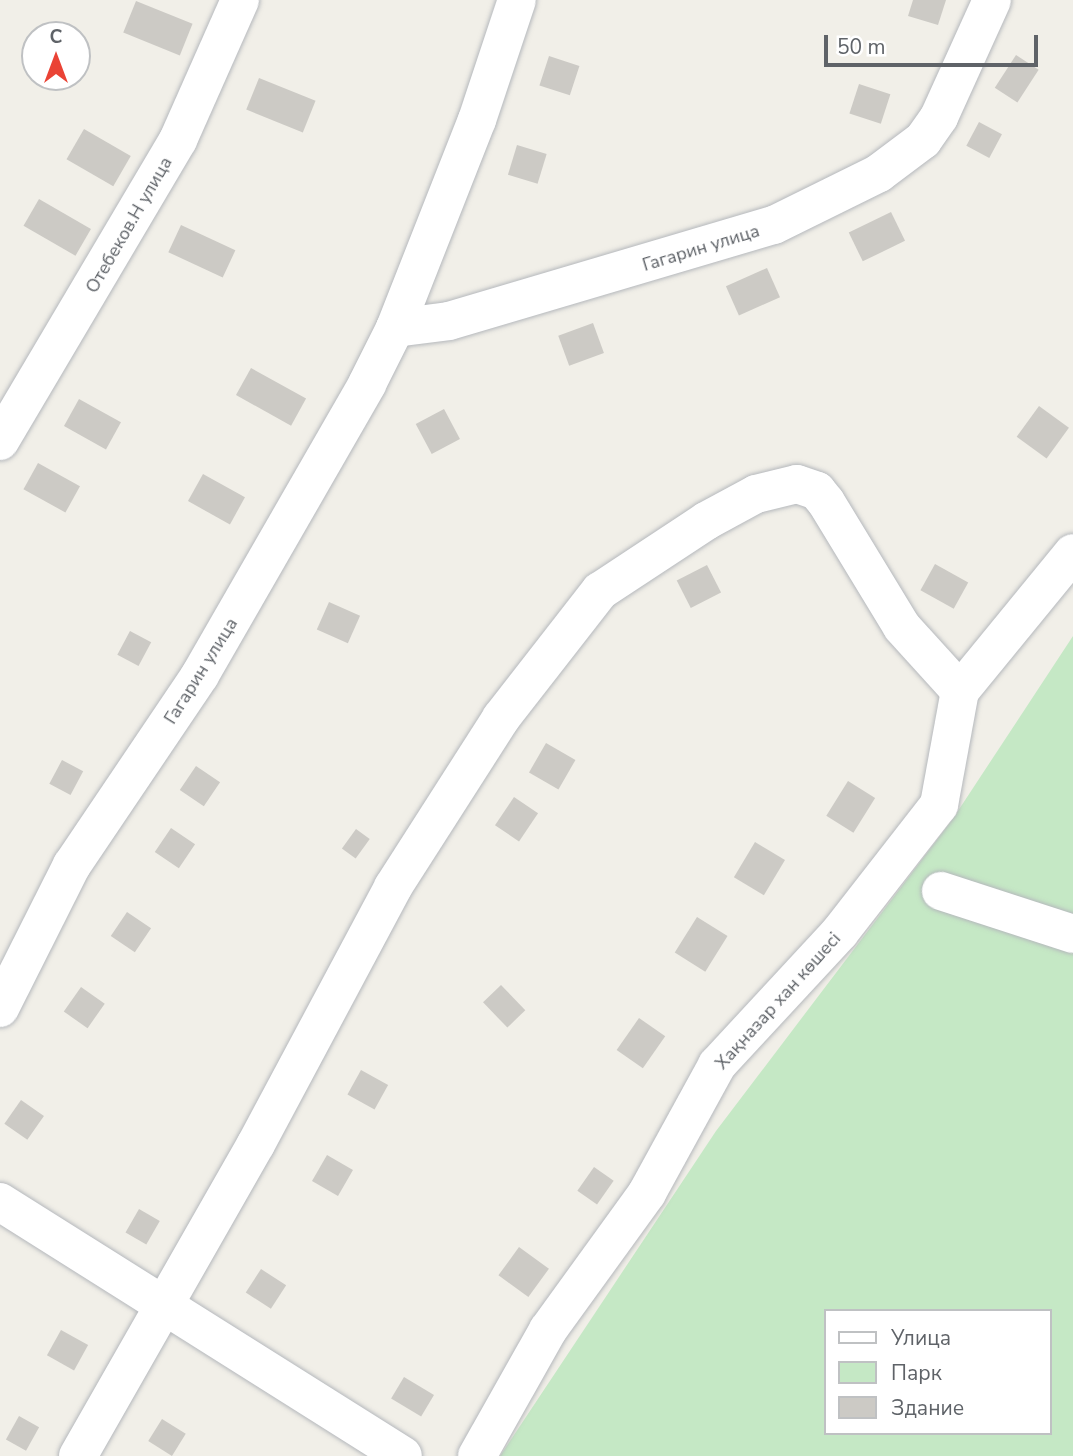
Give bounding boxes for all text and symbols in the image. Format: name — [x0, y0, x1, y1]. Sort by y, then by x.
north arrow — [21, 21, 91, 91]
scale bar — [828, 21, 1042, 65]
text: С — [50, 24, 62, 50]
text: 50 m — [837, 33, 886, 61]
street label: Отебеков.Н улица — [81, 153, 177, 297]
street label: Гагарин улица — [640, 220, 762, 276]
street label: Гагарин улица — [160, 614, 242, 728]
street label: Хақназар хан көшесі — [711, 928, 845, 1074]
legend — [824, 1309, 1052, 1435]
text: Улица — [891, 1324, 951, 1352]
text: Парк — [891, 1359, 942, 1387]
text: Здание — [891, 1394, 964, 1422]

